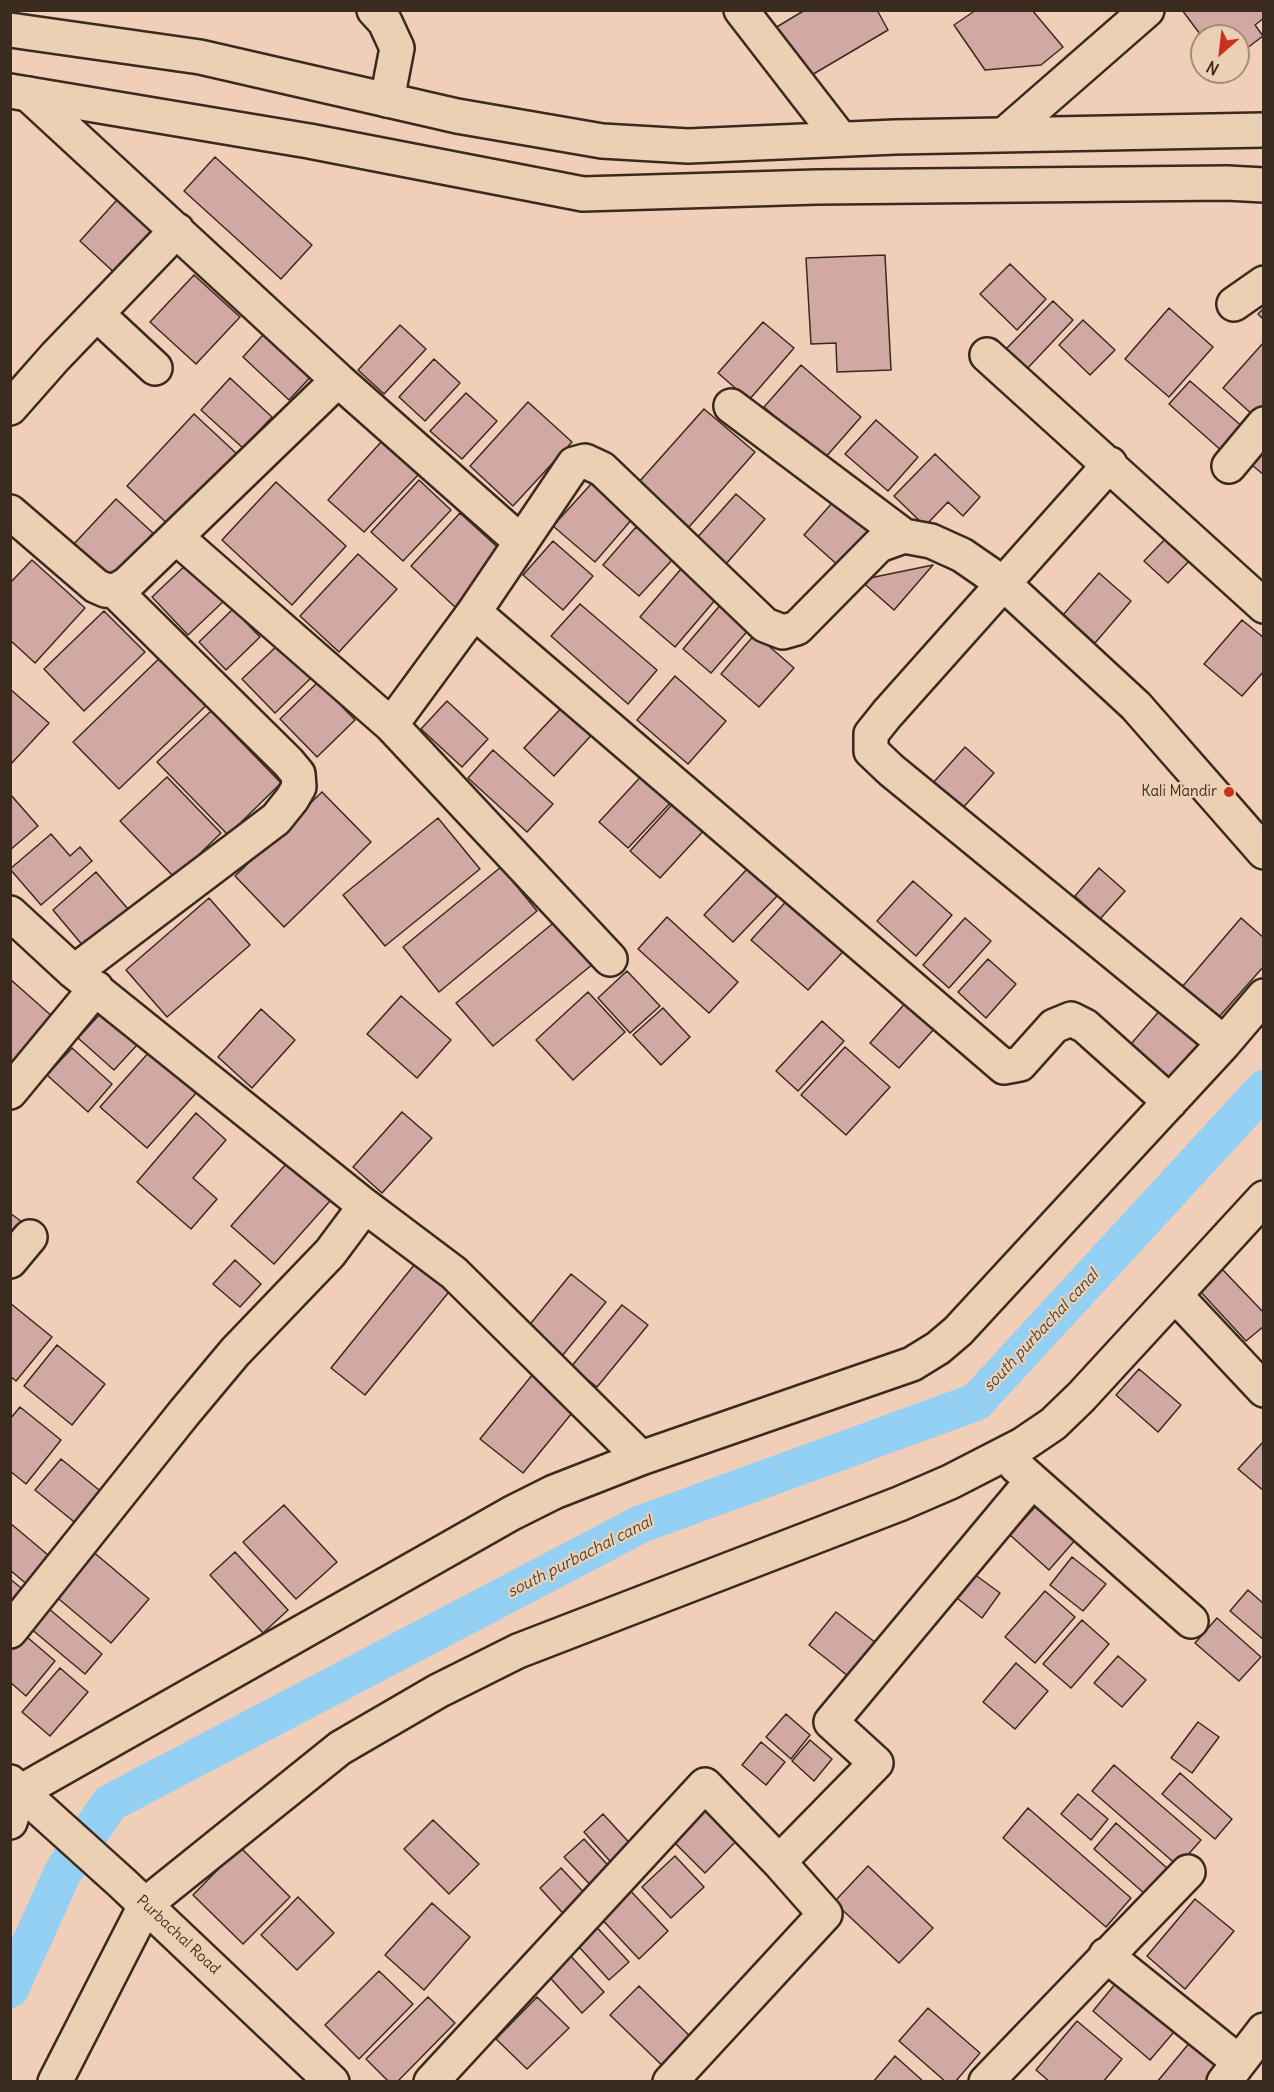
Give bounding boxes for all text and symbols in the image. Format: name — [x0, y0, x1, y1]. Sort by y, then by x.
north arrow — [1190, 24, 1250, 84]
text: N — [1203, 57, 1222, 80]
place label: Kali Mandir — [1141, 783, 1217, 801]
marker: Kali Mandir — [1222, 785, 1236, 799]
water label: south purbachal canal — [979, 1266, 1103, 1396]
water label: south purbachal canal — [504, 1512, 656, 1602]
street label: Purbachal Road — [133, 1892, 223, 1978]

